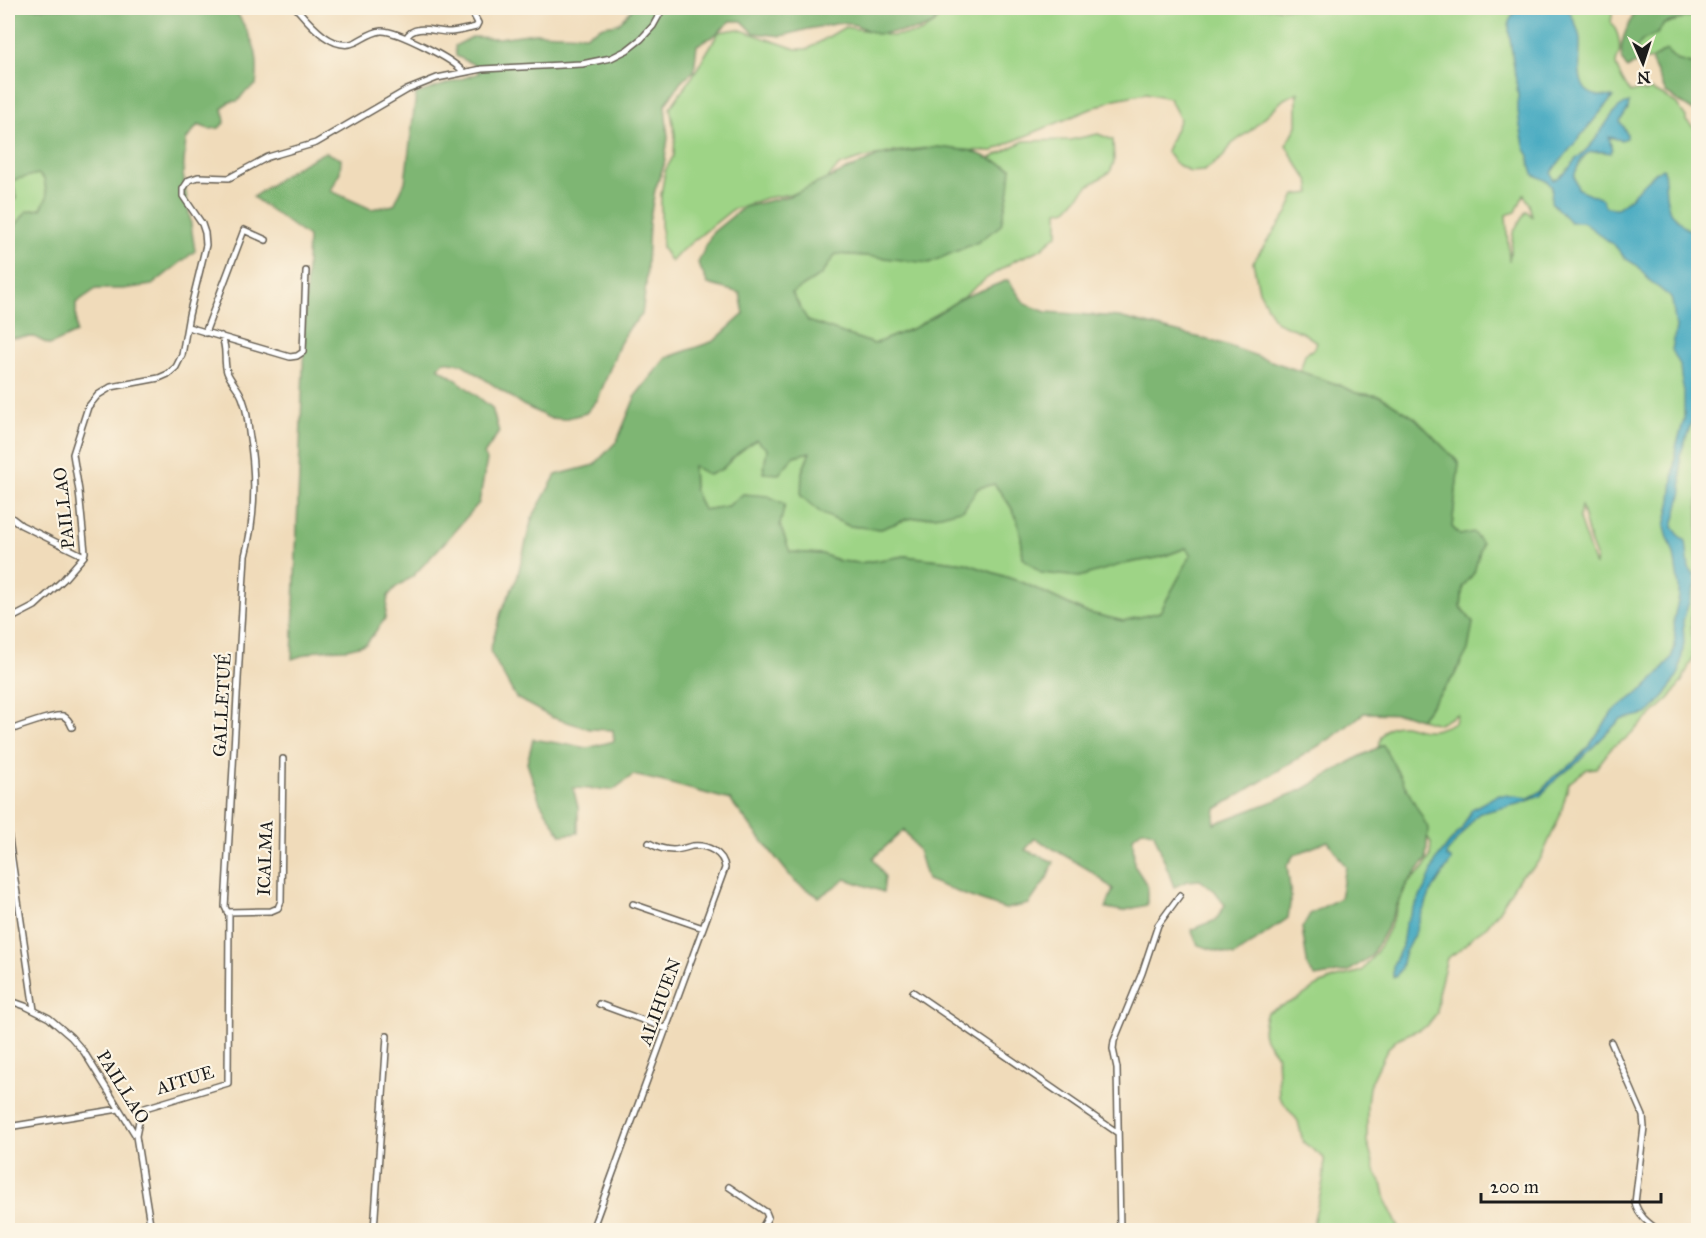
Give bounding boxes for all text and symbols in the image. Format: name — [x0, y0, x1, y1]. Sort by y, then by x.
north arrow — [1613, 33, 1673, 93]
text: N — [1636, 68, 1651, 87]
street label: PAILLAO — [49, 466, 79, 550]
street label: GALLETUÉ — [206, 652, 236, 758]
street label: ICALMA — [253, 820, 277, 896]
street label: ALIHUEN — [634, 955, 686, 1050]
street label: PAILLAO — [92, 1046, 154, 1128]
street label: AITUE — [152, 1061, 217, 1099]
scale bar — [1481, 1166, 1661, 1204]
text: 200 m — [1490, 1176, 1539, 1198]

